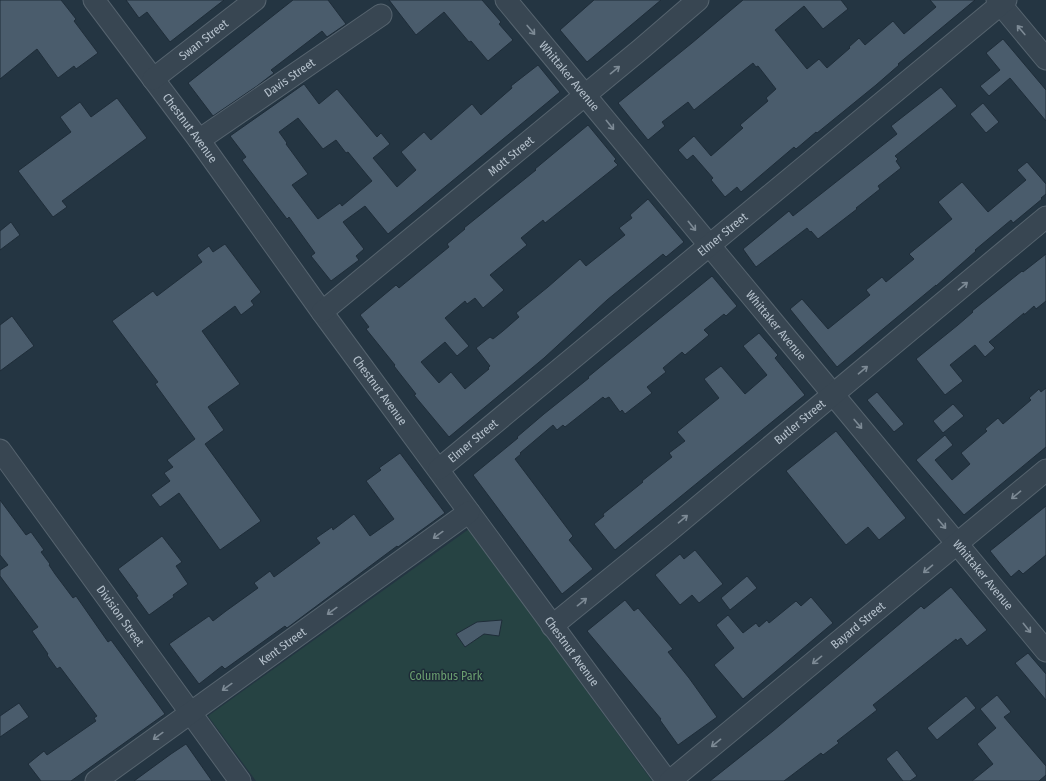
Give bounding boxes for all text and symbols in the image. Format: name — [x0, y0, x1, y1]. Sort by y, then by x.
street label: Swan Street — [176, 16, 231, 63]
one-way arrow — [1017, 24, 1026, 35]
one-way arrow — [527, 25, 536, 35]
street label: Whittaker Avenue — [536, 38, 602, 114]
street label: Davis Street — [262, 55, 318, 100]
one-way arrow — [610, 66, 621, 74]
street label: Chestnut Avenue — [160, 91, 220, 166]
one-way arrow — [606, 119, 614, 130]
street label: Mott Street — [485, 133, 537, 179]
street label: Elmer Street — [695, 210, 750, 259]
one-way arrow — [688, 220, 697, 231]
one-way arrow — [958, 282, 968, 291]
street label: Whittaker Avenue — [743, 288, 809, 363]
street label: Chestnut Avenue — [350, 353, 410, 428]
one-way arrow — [858, 365, 869, 374]
street label: Butler Street — [771, 397, 828, 447]
street label: Elmer Street — [445, 416, 501, 466]
one-way arrow — [854, 419, 863, 430]
one-way arrow — [1011, 491, 1021, 500]
one-way arrow — [678, 515, 688, 524]
one-way arrow — [937, 519, 946, 530]
one-way arrow — [432, 531, 443, 539]
street label: Whittaker Avenue — [950, 537, 1016, 613]
one-way arrow — [922, 564, 933, 573]
street label: Division Street — [94, 583, 147, 649]
one-way arrow — [577, 597, 588, 606]
street label: Bayard Street — [828, 599, 888, 652]
one-way arrow — [327, 607, 338, 615]
street label: Chestnut Avenue — [542, 614, 602, 689]
one-way arrow — [1023, 622, 1032, 633]
street label: Kent Street — [256, 625, 309, 668]
one-way arrow — [811, 656, 822, 665]
park label: Columbus Park — [410, 669, 483, 683]
one-way arrow — [221, 683, 232, 691]
one-way arrow — [153, 732, 164, 740]
one-way arrow — [711, 738, 722, 747]

